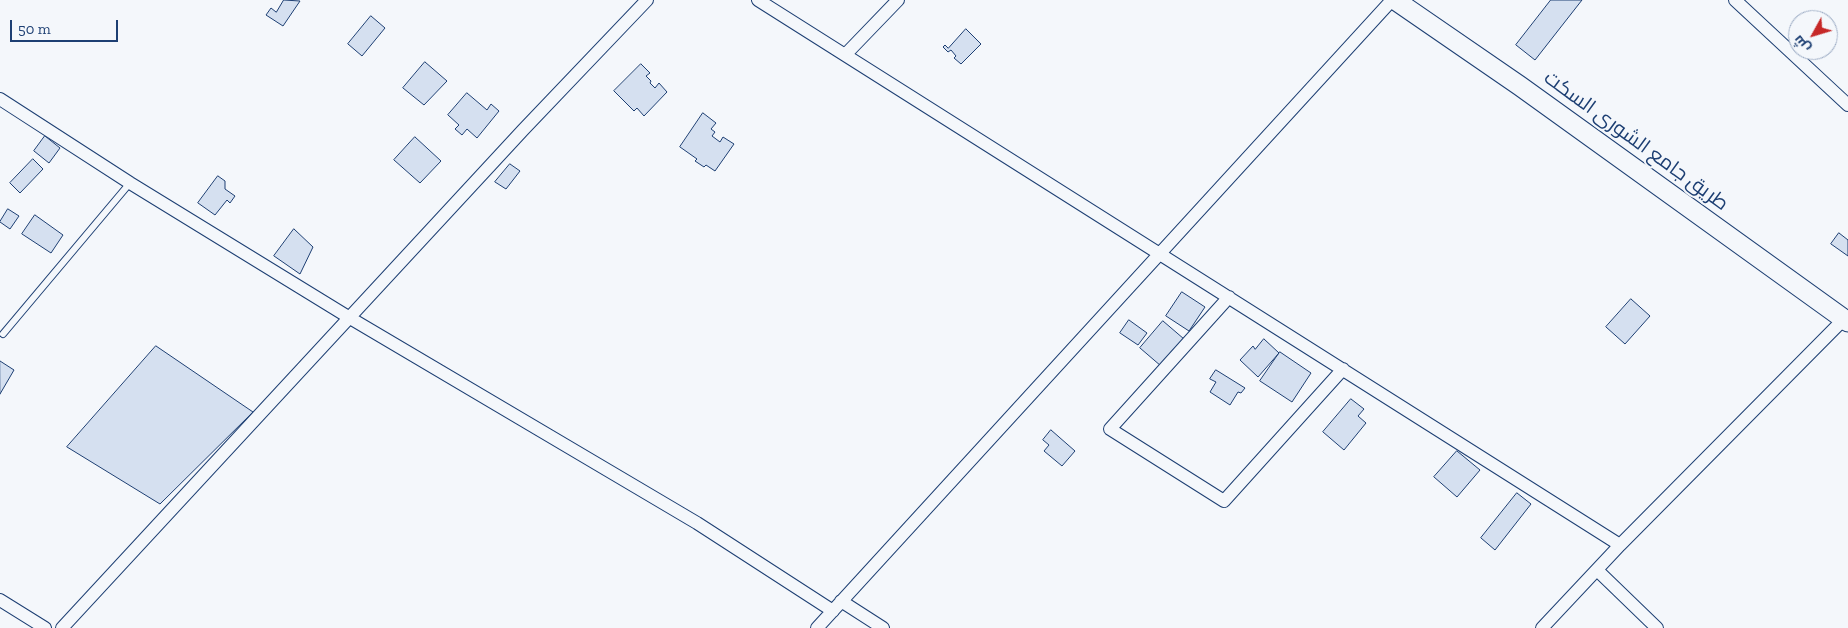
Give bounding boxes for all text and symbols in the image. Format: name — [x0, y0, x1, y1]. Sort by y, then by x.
scale bar — [12, 10, 120, 42]
north arrow — [1788, 10, 1838, 60]
text: 50 m — [18, 20, 51, 38]
text: ش — [1789, 32, 1814, 56]
street label: طريق جامع الشورى السكت — [1539, 66, 1733, 216]

